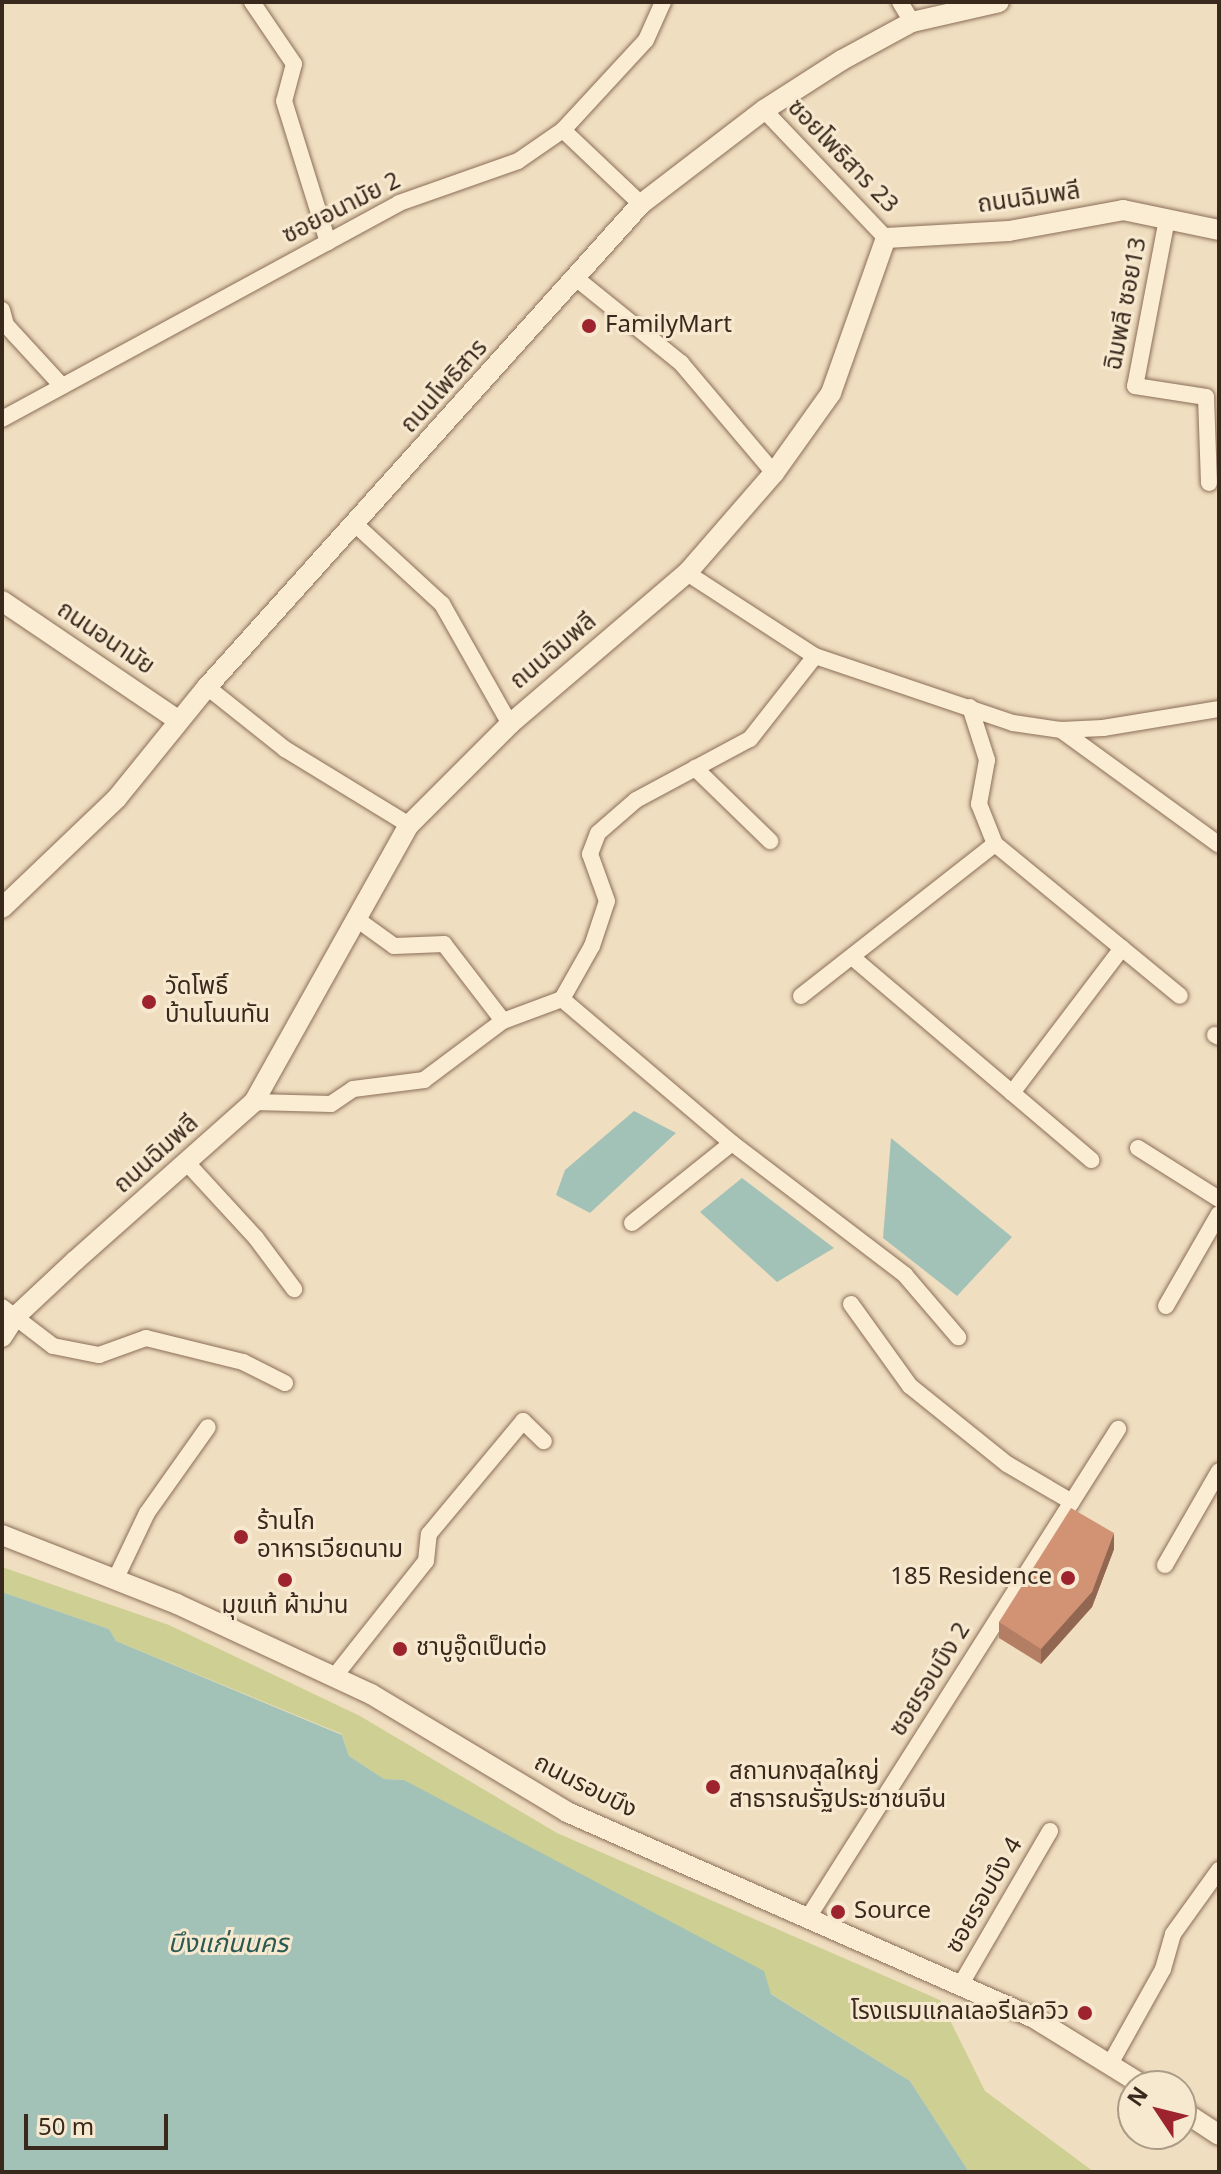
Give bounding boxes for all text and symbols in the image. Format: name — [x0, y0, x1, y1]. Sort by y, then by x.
street label: ซอยโพธิสาร 23 — [781, 94, 903, 220]
street label: ซอยอนามัย 2 — [278, 167, 406, 251]
street label: ถนนฉิมพลี — [976, 178, 1082, 220]
street label: ฉิมพลี ซอย13 — [1100, 235, 1154, 373]
place label: FamilyMart — [605, 312, 732, 340]
marker: FamilyMart — [580, 317, 598, 335]
street label: ถนนโพธิสาร — [396, 334, 494, 440]
street label: ถนนอนามัย — [51, 596, 159, 682]
street label: ถนนฉิมพลี — [505, 608, 603, 696]
place label: วัดโพธิ์ บ้านโนนทัน — [165, 974, 270, 1030]
marker: วัดโพธิ์ บ้านโนนทัน — [140, 993, 158, 1011]
street label: ถนนฉิมพลี — [109, 1110, 205, 1200]
place label: ร้านโก อาหารเวียดนาม — [257, 1509, 403, 1565]
marker: ร้านโก อาหารเวียดนาม — [232, 1528, 250, 1546]
place label: 185 Residence — [890, 1564, 1052, 1592]
marker: 185 Residence — [1059, 1569, 1077, 1587]
marker: มุขแท้ ผ้าม่าน — [276, 1571, 294, 1589]
place label: มุขแท้ ผ้าม่าน — [222, 1593, 348, 1621]
street label: ซอยรอบบึง 2 — [885, 1618, 977, 1742]
place label: ชาบูอู๊ดเป็นต่อ — [416, 1635, 547, 1663]
marker: ชาบูอู๊ดเป็นต่อ — [391, 1640, 409, 1658]
street label: ถนนรอบบึง — [529, 1749, 641, 1825]
place label: สถานกงสุลใหญ่ สาธารณรัฐประชาชนจีน — [729, 1759, 946, 1815]
marker: สถานกงสุลใหญ่ สาธารณรัฐประชาชนจีน — [704, 1778, 722, 1796]
street label: ซอยรอบบึง 4 — [940, 1833, 1030, 1959]
place label: Source — [854, 1898, 931, 1926]
marker: Source — [829, 1903, 847, 1921]
water label: บึงแก่นนคร — [168, 1929, 288, 1961]
place label: โรงแรมแกลเลอรีเลควิว — [851, 1999, 1069, 2027]
marker: โรงแรมแกลเลอรีเลควิว — [1076, 2004, 1094, 2022]
north arrow — [1117, 2070, 1197, 2150]
text: N — [1120, 2080, 1157, 2114]
scale bar — [28, 2098, 172, 2148]
text: 50 m — [38, 2110, 94, 2146]

